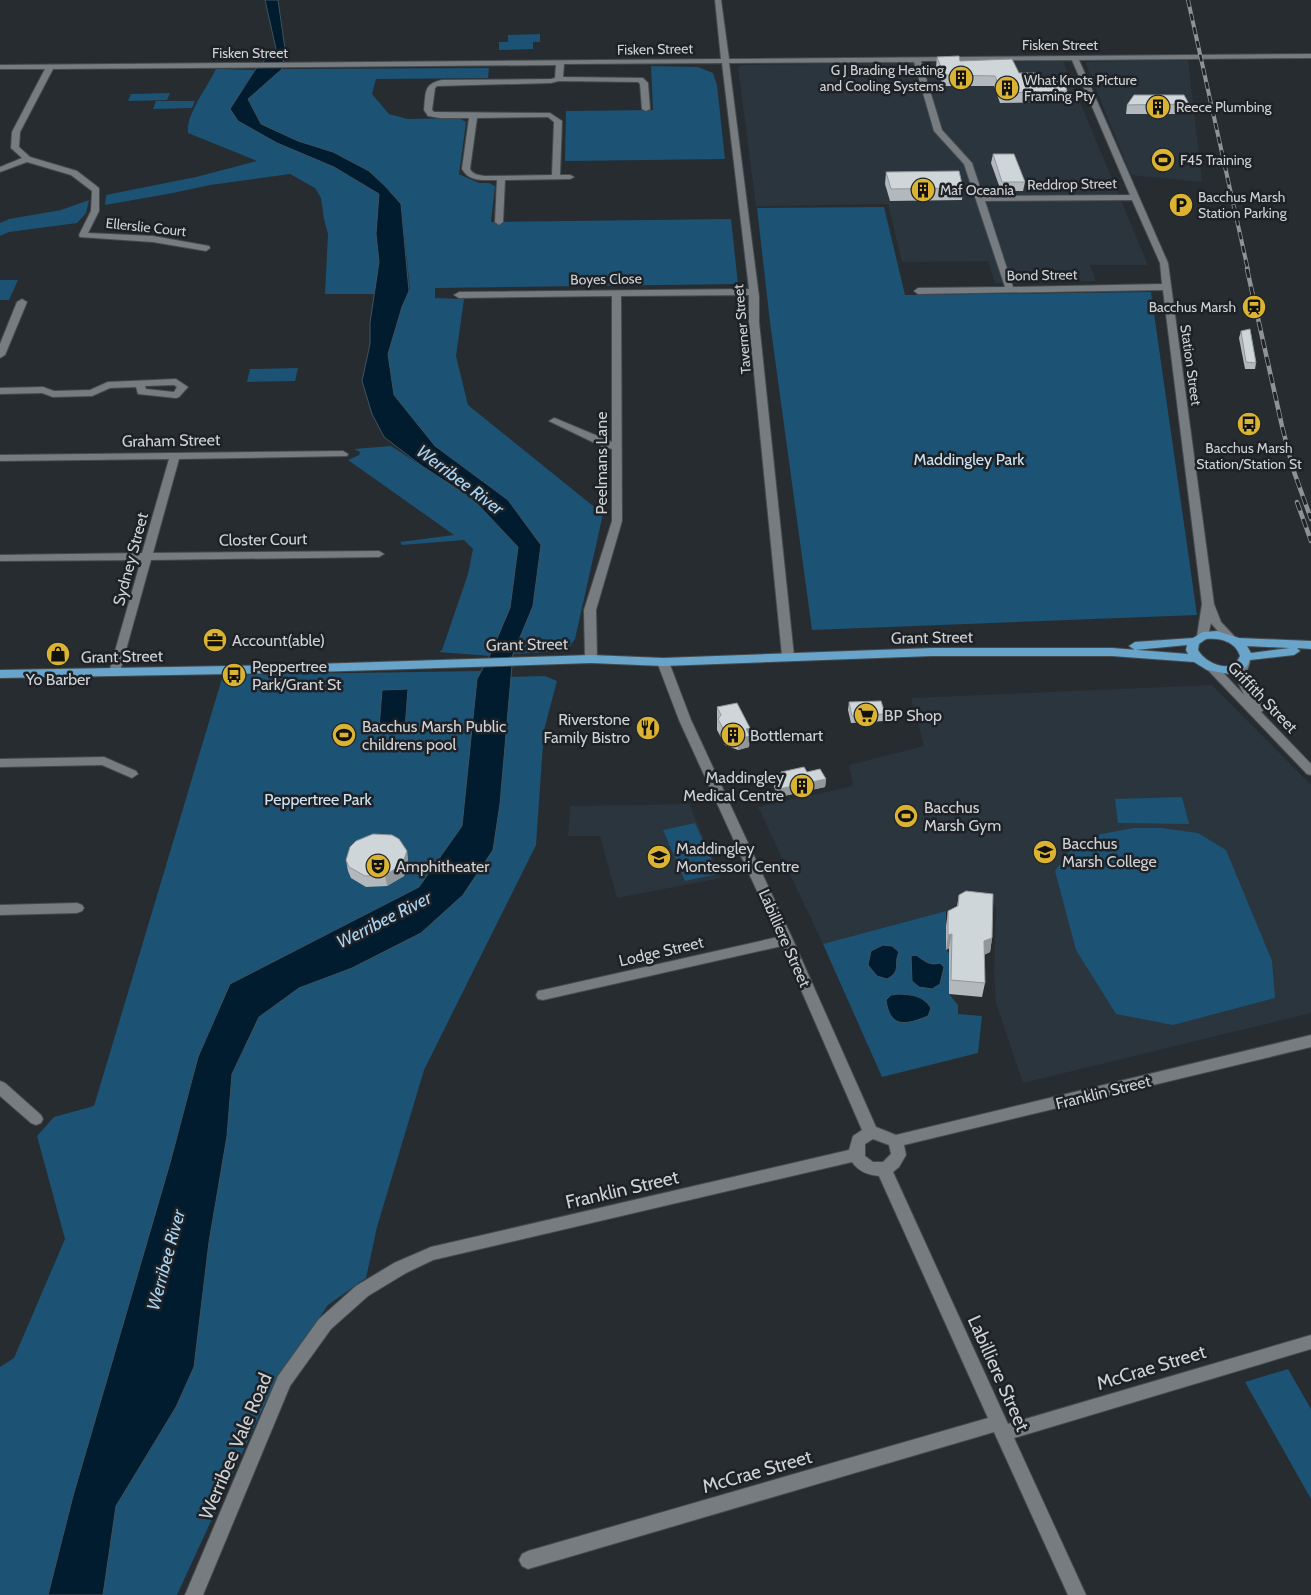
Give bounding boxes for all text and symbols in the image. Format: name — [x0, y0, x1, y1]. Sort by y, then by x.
street label: Fisken Street — [1022, 36, 1098, 54]
street label: Fisken Street — [617, 39, 693, 59]
street label: Fisken Street — [212, 44, 288, 62]
place label: G J Brading Heating and Cooling Systems — [820, 61, 945, 95]
building icon: G J Brading Heating and Cooling Systems — [948, 65, 974, 91]
place label: What Knots Picture Framing Pty — [1024, 71, 1137, 105]
building icon: What Knots Picture Framing Pty — [994, 75, 1020, 101]
building icon: Reece Plumbing — [1145, 94, 1171, 120]
place label: Reece Plumbing — [1176, 98, 1273, 116]
sports icon: F45 Training — [1150, 147, 1176, 173]
place label: F45 Training — [1180, 151, 1253, 169]
street label: Reddrop Street — [1027, 174, 1117, 194]
building icon: Maf Oceania — [910, 177, 936, 203]
place label: Maf Oceania — [940, 181, 1014, 199]
place label: Bacchus Marsh Station Parking — [1198, 188, 1288, 222]
parking icon: Bacchus Marsh Station Parking — [1168, 192, 1194, 218]
street label: Ellerslie Court — [105, 214, 187, 240]
street label: Bond Street — [1006, 265, 1078, 285]
street label: Boyes Close — [570, 269, 642, 289]
street label: Taverner Street — [729, 283, 755, 375]
station icon: Bacchus Marsh — [1241, 294, 1267, 320]
place label: Bacchus Marsh — [1149, 298, 1236, 316]
street label: Station Street — [1176, 323, 1206, 407]
bus stop icon: Bacchus Marsh Station/Station St — [1236, 411, 1262, 437]
street label: Peelmans Lane — [592, 412, 611, 514]
street label: Graham Street — [122, 430, 221, 451]
place label: Bacchus Marsh Station/Station St — [1196, 439, 1302, 473]
water label: Werribee River — [412, 440, 509, 521]
park label: Maddingley Park — [914, 450, 1025, 469]
street label: Sydney Street — [109, 510, 152, 608]
street label: Closter Court — [219, 529, 308, 550]
office icon: Account(able) — [202, 627, 228, 653]
street label: Grant Street — [891, 627, 974, 648]
place label: Account(able) — [232, 631, 325, 650]
street label: Grant Street — [486, 634, 569, 655]
shop icon: Yo Barber — [45, 641, 71, 667]
street label: Grant Street — [81, 646, 164, 667]
place label: Peppertree Park/Grant St — [252, 657, 342, 694]
street label: Griffith Street — [1224, 658, 1302, 737]
bus stop icon: Peppertree Park/Grant St — [221, 662, 247, 688]
place label: Yo Barber — [25, 670, 91, 689]
supermarket icon: BP Shop — [853, 702, 879, 728]
place label: BP Shop — [884, 706, 942, 725]
place label: Riverstone Family Bistro — [544, 710, 630, 747]
restaurant icon: Riverstone Family Bistro — [635, 715, 661, 741]
place label: Bacchus Marsh Public childrens pool — [362, 717, 506, 754]
sports icon: Bacchus Marsh Public childrens pool — [331, 722, 357, 748]
building icon: Bottlemart — [720, 722, 746, 748]
place label: Bottlemart — [750, 726, 824, 745]
place label: Maddingley Medical Centre — [683, 768, 784, 805]
building icon: Maddingley Medical Centre — [789, 773, 815, 799]
park label: Peppertree Park — [264, 790, 372, 809]
place label: Bacchus Marsh Gym — [924, 798, 1001, 835]
sports icon: Bacchus Marsh Gym — [893, 803, 919, 829]
place label: Bacchus Marsh College — [1062, 834, 1157, 871]
place label: Maddingley Montessori Centre — [676, 839, 799, 876]
school or university icon: Bacchus Marsh College — [1032, 839, 1058, 865]
school or university icon: Maddingley Montessori Centre — [646, 844, 672, 870]
theatre icon: Amphitheater — [365, 853, 391, 879]
place label: Amphitheater — [396, 857, 490, 876]
water label: Werribee River — [333, 886, 436, 953]
street label: Labilliere Street — [755, 886, 815, 991]
street label: Lodge Street — [617, 932, 706, 970]
street label: Franklin Street — [1054, 1071, 1153, 1113]
street label: Franklin Street — [563, 1165, 682, 1214]
water label: Werribee River — [142, 1206, 190, 1313]
street label: Labilliere Street — [963, 1312, 1035, 1435]
street label: McCrae Street — [1094, 1340, 1209, 1395]
street label: Werribee Vale Road — [194, 1370, 277, 1523]
street label: McCrae Street — [700, 1445, 815, 1498]

